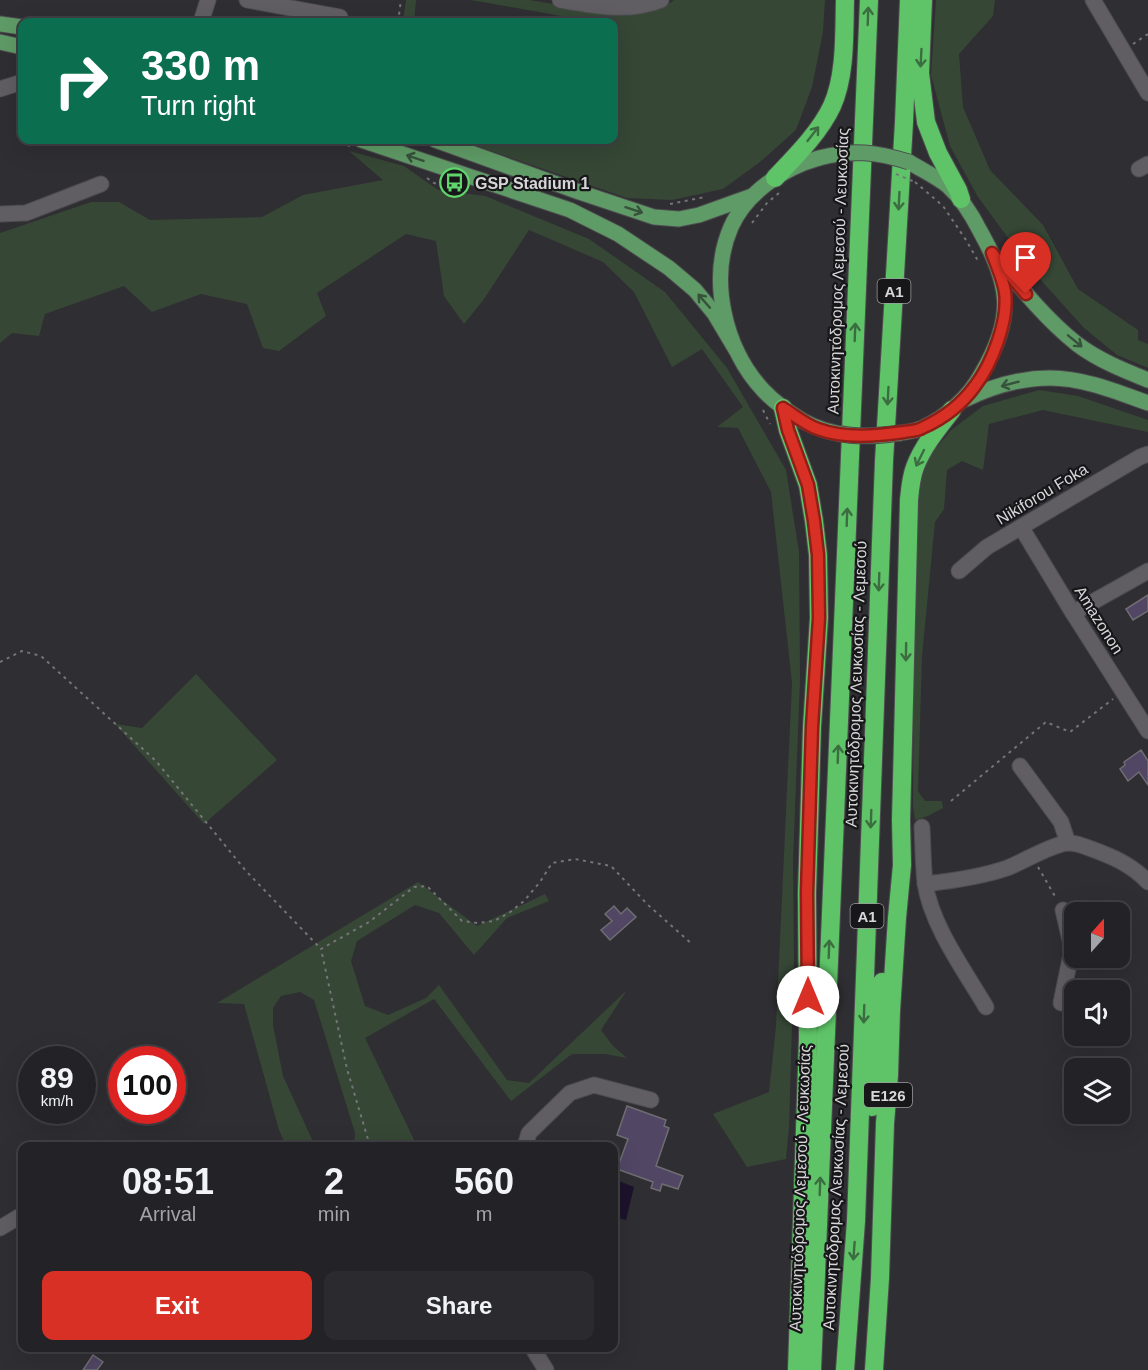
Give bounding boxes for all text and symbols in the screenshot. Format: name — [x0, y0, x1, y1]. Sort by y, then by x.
one-way arrow — [863, 6, 874, 26]
icon: right — [42, 42, 120, 120]
text: 330 m — [141, 42, 260, 89]
one-way arrow — [915, 48, 926, 68]
text: Turn right — [141, 91, 256, 121]
one-way arrow — [807, 127, 820, 143]
street label: Αυτοκινητόδρομος Λεμεσού - Λευκωσίας — [825, 127, 852, 415]
one-way arrow — [407, 151, 425, 162]
bus stop icon: GSP Stadium 1 — [438, 167, 470, 199]
place label: GSP Stadium 1 — [475, 175, 590, 192]
one-way arrow — [893, 190, 904, 210]
one-way arrow — [624, 205, 643, 216]
pin — [1000, 232, 1051, 294]
icon: arrive — [1009, 241, 1042, 274]
road number: A1 — [878, 279, 910, 303]
one-way arrow — [697, 294, 711, 309]
one-way arrow — [850, 323, 861, 343]
one-way arrow — [1067, 335, 1083, 348]
one-way arrow — [1001, 379, 1020, 390]
one-way arrow — [882, 385, 893, 405]
one-way arrow — [913, 449, 925, 467]
street label: Nikiforou Foka — [993, 460, 1091, 528]
one-way arrow — [842, 508, 853, 528]
street label: Αυτοκινητόδρομος Λευκωσίας - Λεμεσού — [843, 540, 869, 828]
one-way arrow — [874, 572, 885, 592]
street label: Amazonon — [1072, 583, 1126, 657]
one-way arrow — [900, 641, 911, 661]
one-way arrow — [832, 745, 843, 765]
one-way arrow — [865, 809, 876, 829]
north arrow — [1064, 902, 1130, 968]
map controls — [1064, 902, 1130, 1124]
road number: A1 — [850, 904, 884, 928]
one-way arrow — [824, 939, 835, 959]
position arrow — [776, 965, 840, 1029]
button: sound — [1064, 980, 1130, 1046]
one-way arrow — [858, 1003, 869, 1023]
street label: Αυτοκινητόδρομος Λευκωσίας - Λεμεσού — [820, 1043, 852, 1331]
street label: Αυτοκινητόδρομος Λεμεσού - Λευκωσίας — [787, 1044, 814, 1332]
speed limit sign: 100 — [108, 1046, 186, 1124]
button: layers — [1064, 1058, 1130, 1124]
text: 89 — [40, 1061, 74, 1094]
road number: E126 — [864, 1083, 912, 1107]
text: km/h — [41, 1092, 73, 1109]
text: 08:51 — [122, 1161, 214, 1202]
text: 2 — [324, 1161, 344, 1202]
text: 560 — [454, 1161, 514, 1202]
one-way arrow — [814, 1176, 825, 1196]
text: Arrival — [140, 1203, 196, 1225]
text: min — [318, 1203, 350, 1225]
text: m — [476, 1203, 492, 1225]
one-way arrow — [848, 1240, 859, 1260]
button: Exit — [42, 1271, 312, 1340]
button: Share — [324, 1271, 594, 1340]

